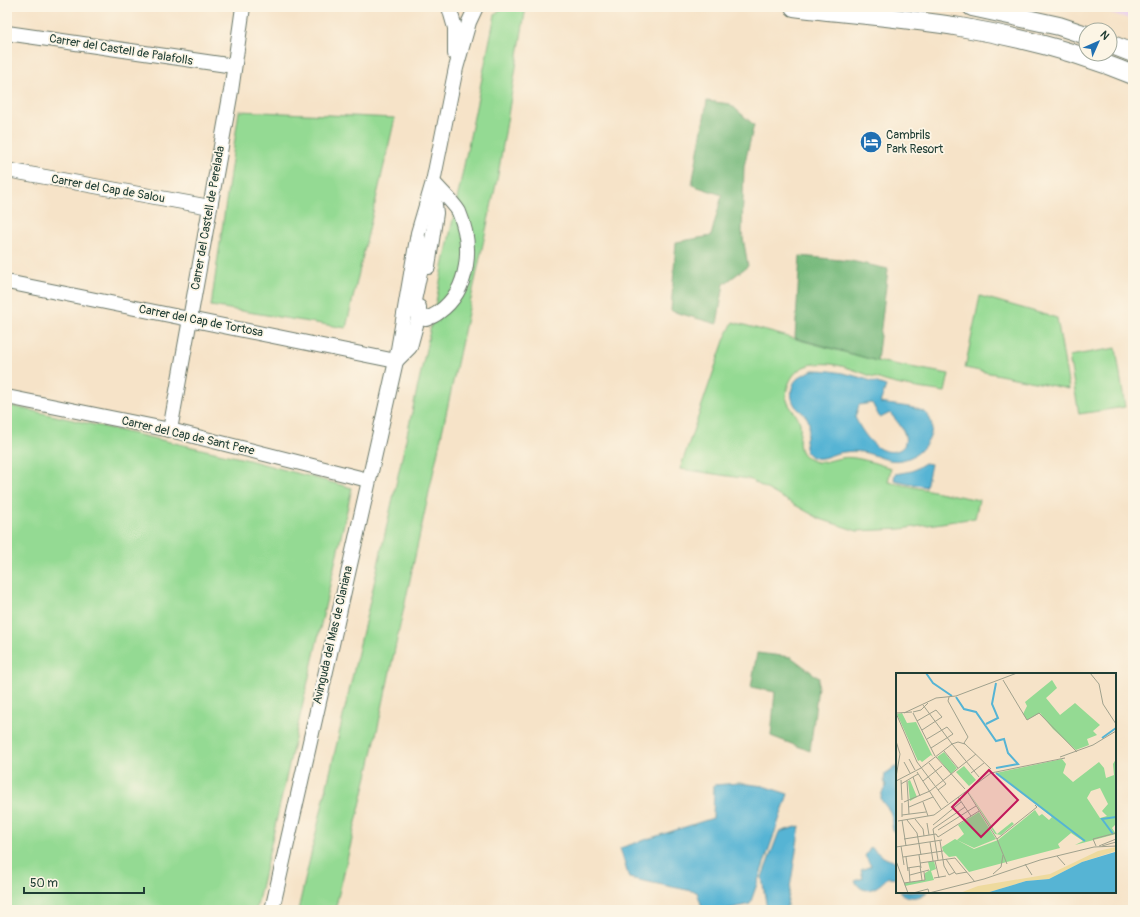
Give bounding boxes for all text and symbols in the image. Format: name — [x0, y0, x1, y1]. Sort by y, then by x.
north arrow — [1078, 22, 1118, 62]
text: N — [1097, 28, 1112, 43]
street label: Carrer del Castell de Palafolls — [48, 31, 195, 69]
place label: Cambrils Park Resort — [886, 128, 944, 157]
hotel icon: Cambrils Park Resort — [858, 129, 884, 155]
street label: Carrer del Castell de Perelada — [188, 144, 228, 291]
street label: Carrer del Cap de Salou — [50, 172, 166, 206]
street label: Carrer del Cap de Tortosa — [138, 302, 265, 340]
street label: Carrer del Cap de Sant Pere — [120, 413, 256, 459]
street label: Avinguda del Mas de Clariana — [310, 564, 356, 706]
inset map — [896, 673, 1116, 893]
scale bar — [24, 869, 144, 895]
text: 50 m — [30, 876, 58, 891]

